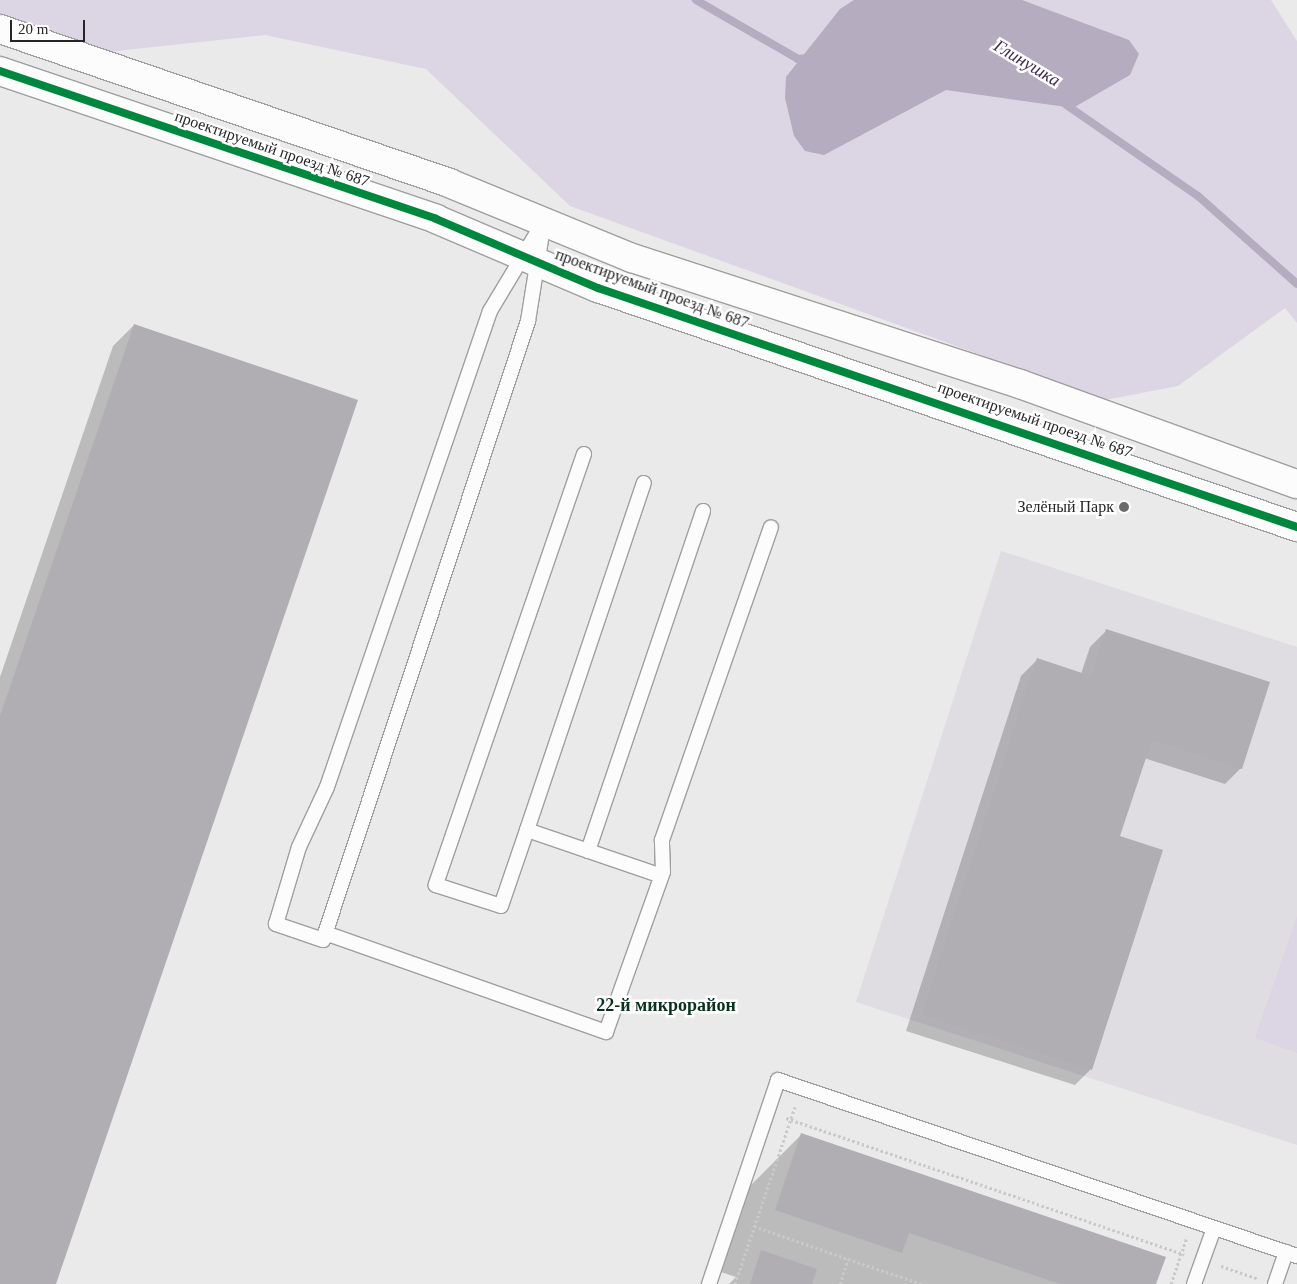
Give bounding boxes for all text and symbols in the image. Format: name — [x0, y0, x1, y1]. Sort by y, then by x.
scale bar — [12, 10, 88, 42]
text: 20 m — [18, 21, 48, 37]
water label: Глинушка — [990, 35, 1064, 91]
street label: проектируемый проезд № 687 — [172, 107, 372, 191]
street label: проектируемый проезд № 687 — [553, 245, 751, 333]
street label: проектируемый проезд № 687 — [935, 378, 1135, 462]
place label: Зелёный Парк — [1017, 497, 1114, 517]
marker: Зелёный Парк — [1118, 501, 1130, 513]
district label: 22-й микрорайон — [596, 994, 736, 1016]

